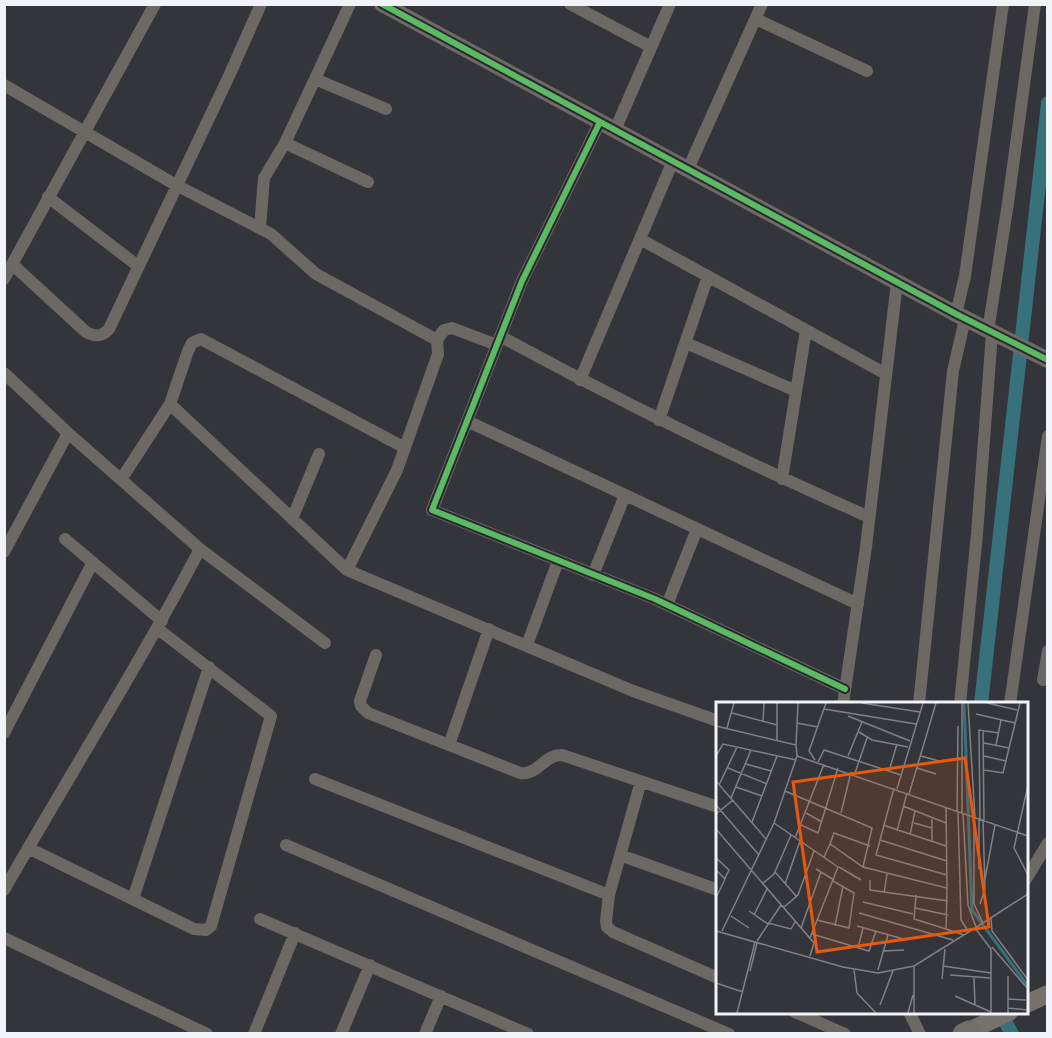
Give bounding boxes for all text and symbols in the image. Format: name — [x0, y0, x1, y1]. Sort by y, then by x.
inset map — [716, 702, 1028, 1014]

